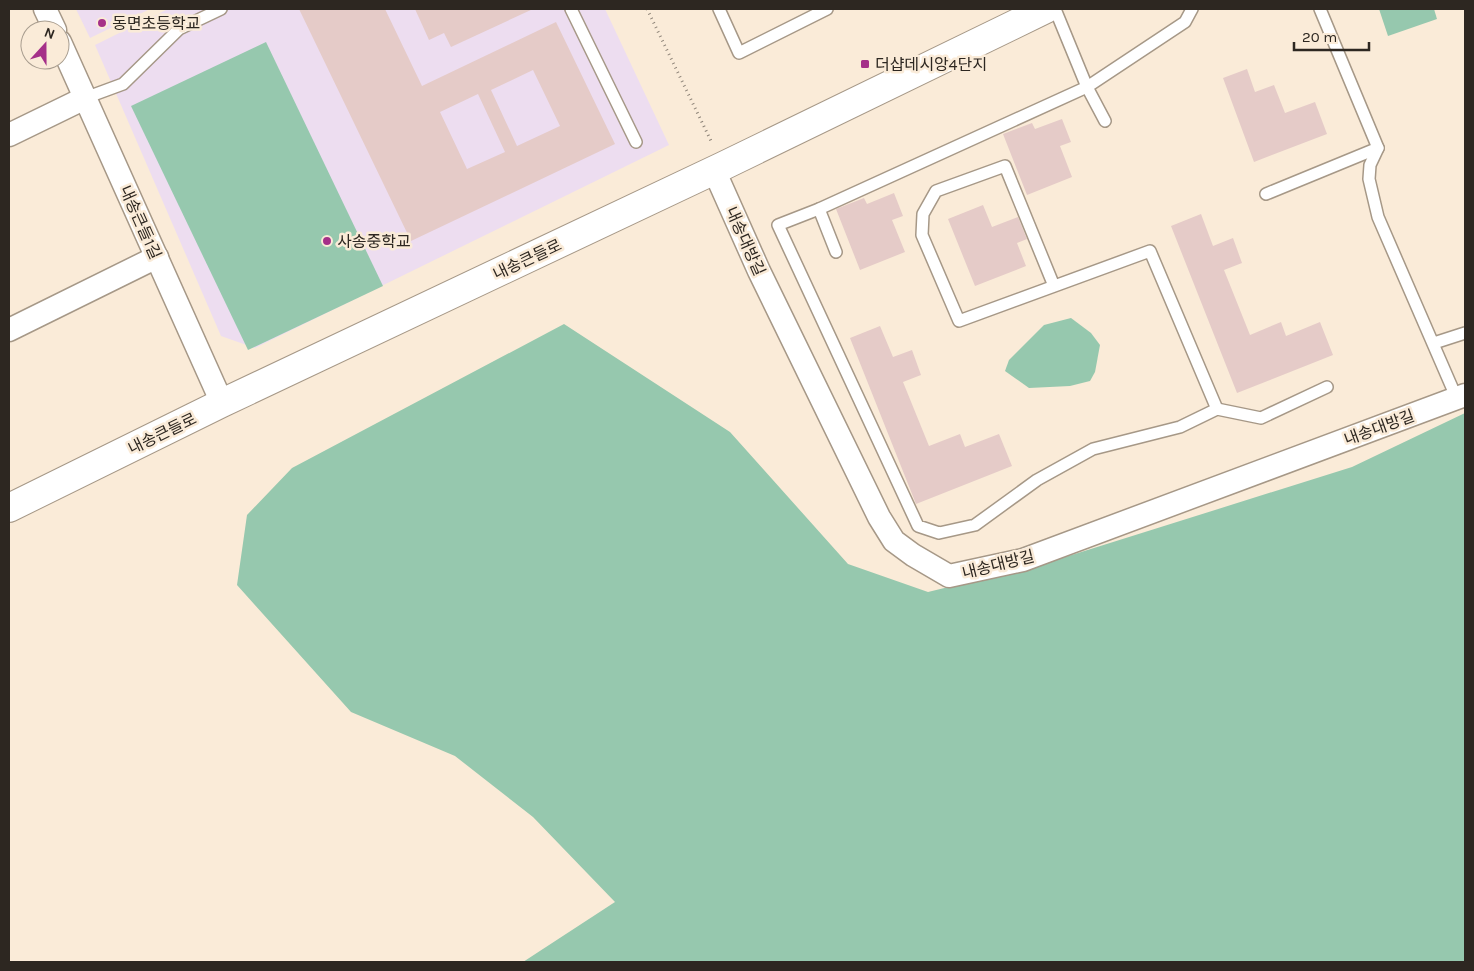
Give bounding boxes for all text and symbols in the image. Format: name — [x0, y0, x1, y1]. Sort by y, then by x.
place label: 동면초등학교 — [112, 14, 200, 33]
marker: 동면초등학교 — [96, 17, 108, 29]
north arrow — [20, 20, 70, 70]
scale bar — [1294, 20, 1369, 52]
text: N — [42, 24, 57, 43]
text: 20 m — [1302, 28, 1337, 46]
place label: 더샵데시앙4단지 — [875, 55, 987, 74]
marker: 더샵데시앙4단지 — [859, 58, 871, 70]
street label: 내송큰들1길 — [116, 182, 165, 262]
street label: 내송대방길 — [722, 204, 769, 279]
place label: 사송중학교 — [337, 232, 411, 251]
marker: 사송중학교 — [321, 235, 333, 247]
street label: 내송큰들로 — [490, 235, 565, 284]
street label: 내송대방길 — [1341, 406, 1417, 449]
street label: 내송큰들로 — [125, 409, 200, 458]
street label: 내송대방길 — [960, 546, 1036, 583]

